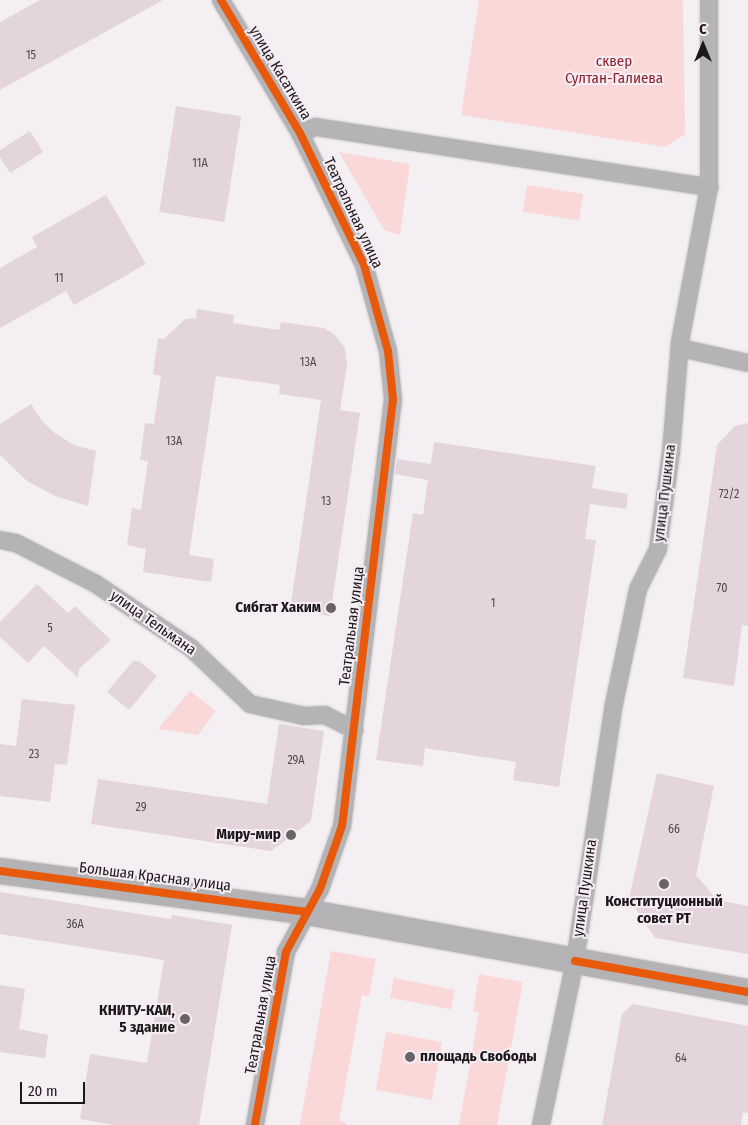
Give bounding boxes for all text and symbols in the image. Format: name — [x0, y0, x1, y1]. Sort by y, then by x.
north arrow — [678, 20, 728, 70]
text: С — [699, 21, 707, 38]
street label: улица Касаткина — [245, 23, 315, 123]
house number: 15 — [26, 49, 36, 63]
park label: сквер Султан-Галиева — [565, 52, 663, 87]
street label: Театральная улица — [319, 155, 387, 271]
house number: 11А — [192, 157, 208, 171]
house number: 11 — [54, 272, 64, 286]
house number: 13А — [300, 356, 316, 370]
house number: 13А — [166, 435, 182, 449]
street label: улица Пушкина — [650, 443, 680, 543]
house number: 72/2 — [719, 488, 739, 502]
house number: 13 — [321, 495, 331, 509]
street label: Театральная улица — [336, 565, 368, 687]
house number: 70 — [717, 582, 727, 596]
street label: улица Тельмана — [106, 587, 200, 659]
house number: 1 — [491, 597, 495, 611]
place label: Сибгат Хаким — [235, 599, 321, 617]
marker: Сибгат Хаким — [325, 602, 337, 614]
house number: 5 — [47, 622, 53, 636]
house number: 23 — [29, 748, 39, 762]
house number: 29А — [287, 754, 305, 768]
house number: 29 — [135, 801, 147, 815]
house number: 66 — [668, 823, 680, 837]
place label: Миру-мир — [216, 826, 281, 844]
marker: Миру-мир — [285, 829, 297, 841]
street label: улица Пушкина — [569, 838, 601, 938]
street label: Большая Красная улица — [78, 859, 232, 895]
marker: Конституционный совет РТ — [658, 878, 670, 890]
place label: Конституционный совет РТ — [605, 892, 723, 927]
house number: 36А — [66, 918, 84, 932]
street label: Театральная улица — [242, 954, 280, 1076]
place label: КНИТУ-КАИ, 5 здание — [99, 1001, 175, 1036]
marker: КНИТУ-КАИ, 5 здание — [179, 1013, 191, 1025]
place label: площадь Свободы — [420, 1048, 537, 1066]
marker: площадь Свободы — [404, 1051, 416, 1063]
house number: 64 — [675, 1052, 687, 1066]
scale bar — [22, 1072, 88, 1104]
text: 20 m — [28, 1082, 58, 1100]

